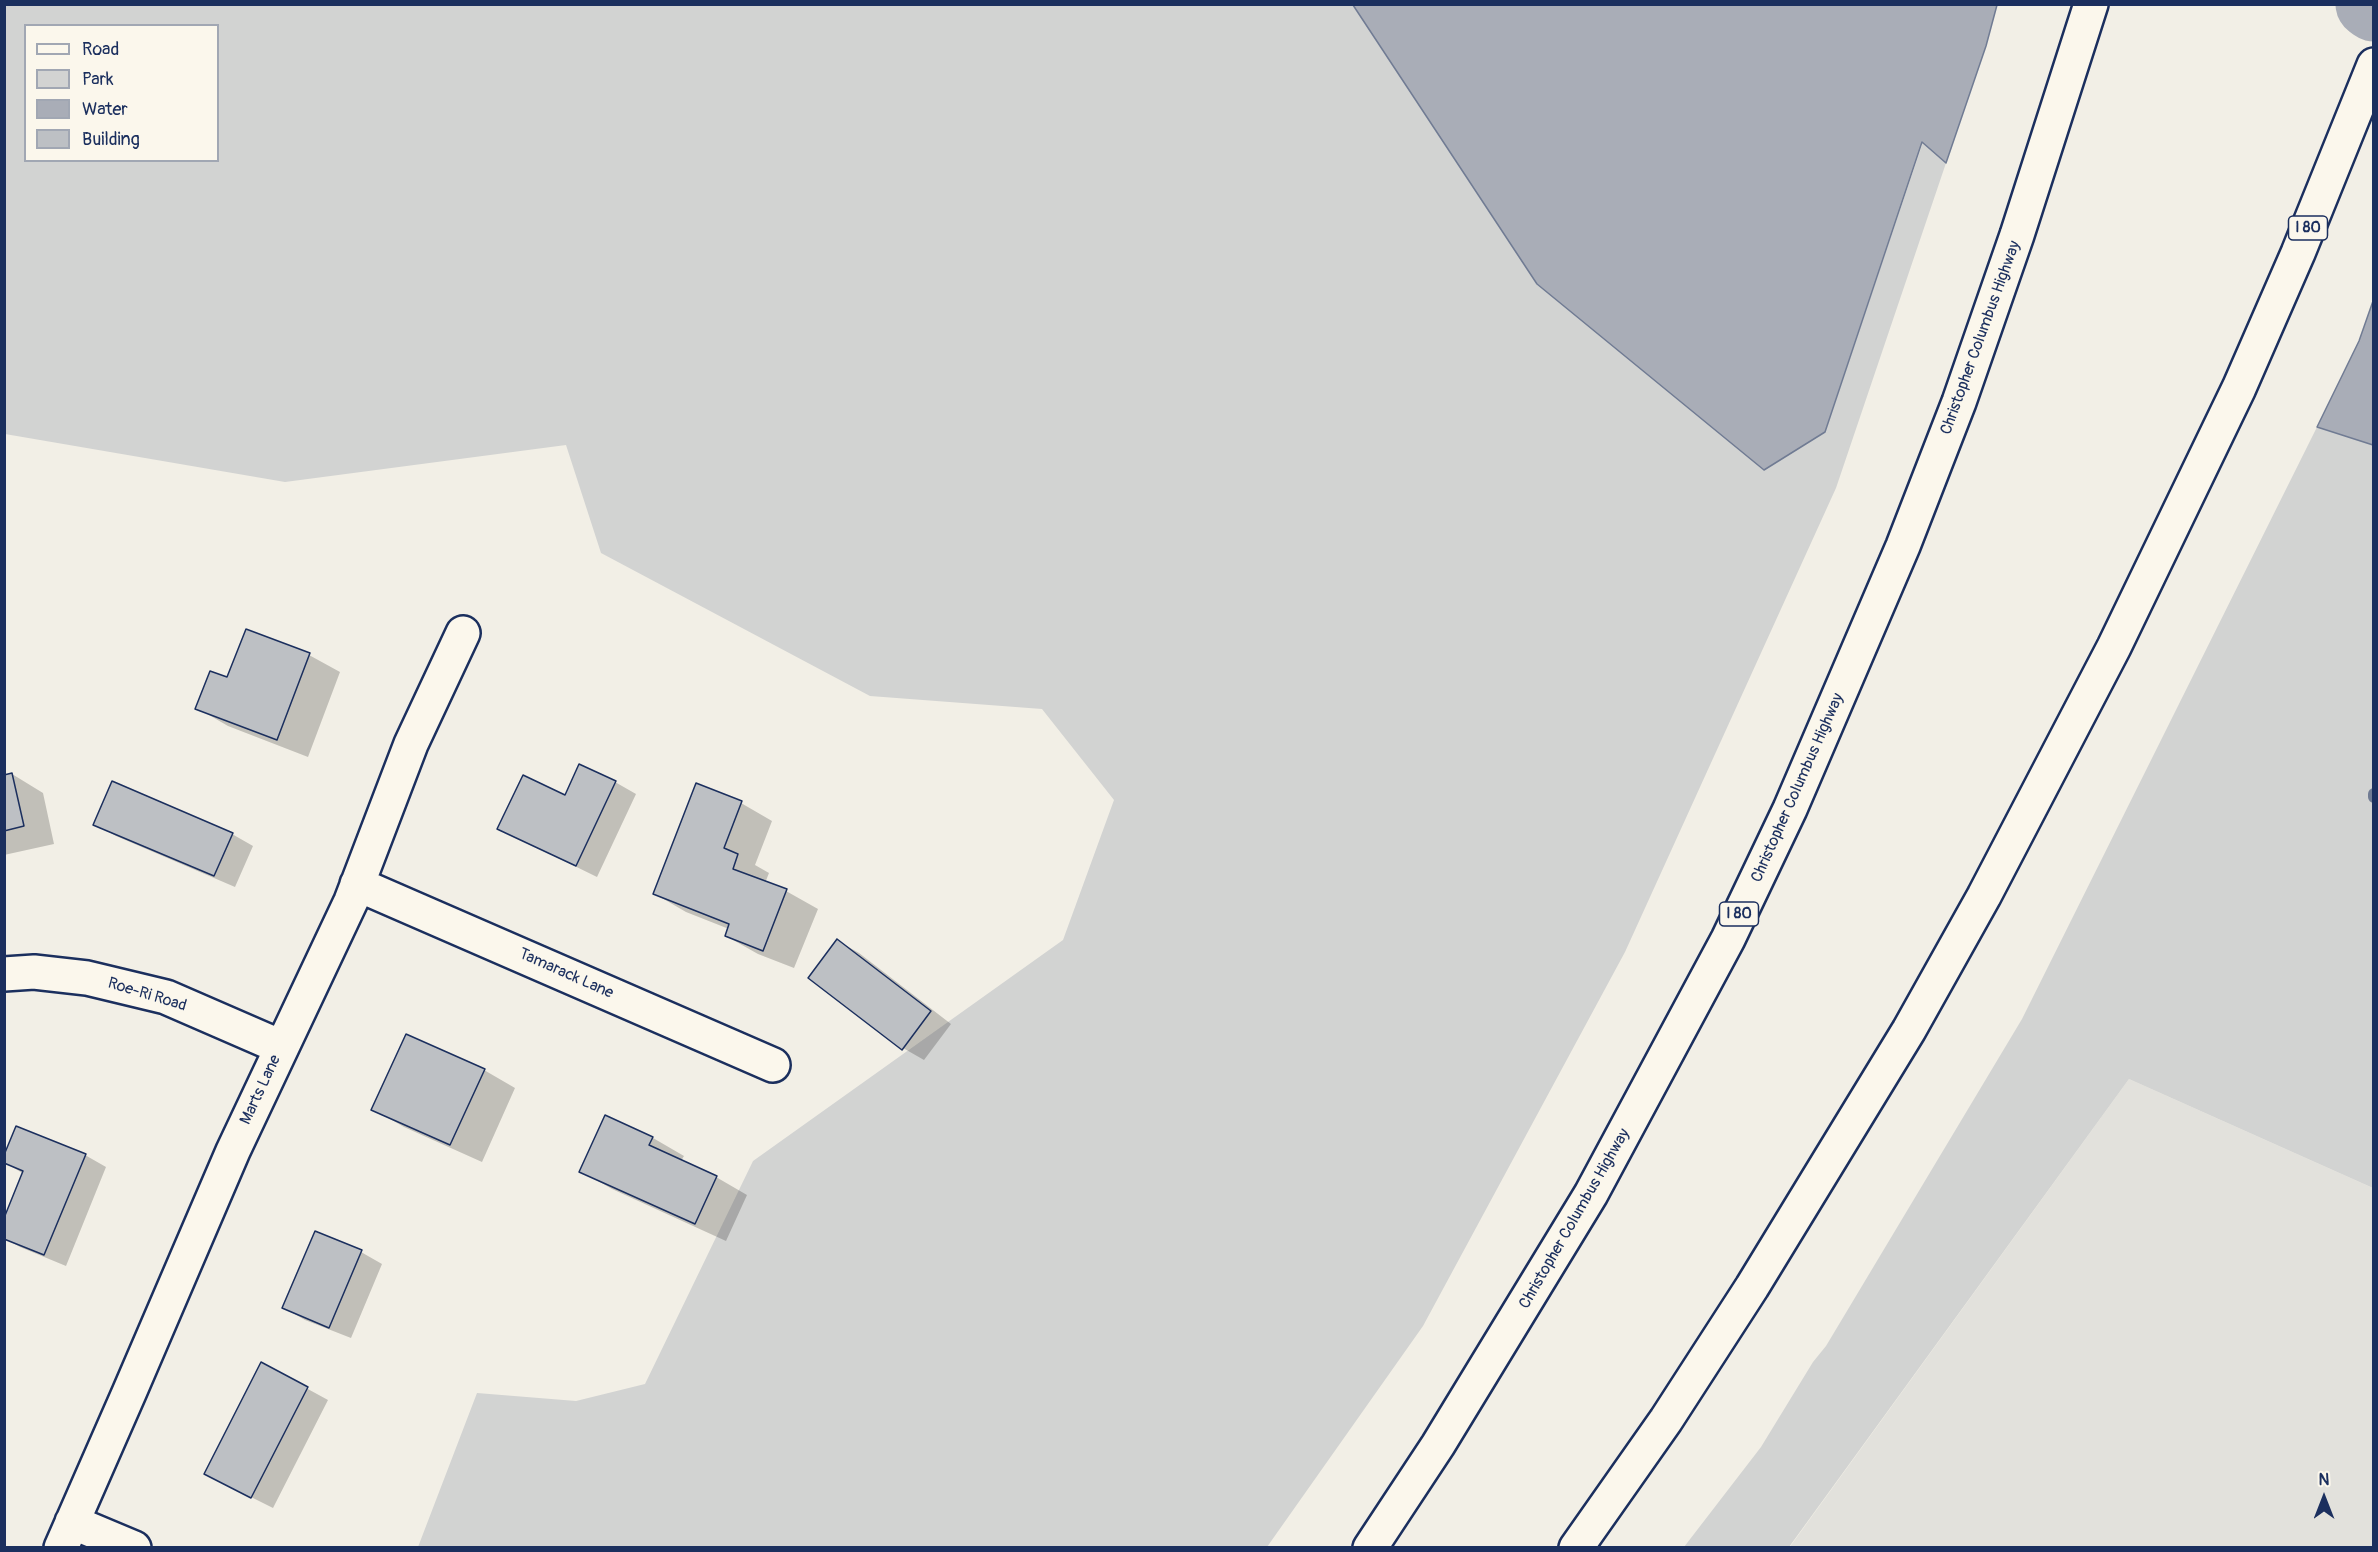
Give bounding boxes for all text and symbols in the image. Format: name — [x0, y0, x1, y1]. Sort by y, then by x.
legend — [24, 24, 219, 162]
text: Road — [82, 38, 119, 61]
text: Park — [82, 68, 114, 91]
text: Water — [82, 98, 128, 121]
text: Building — [82, 128, 140, 151]
road number: I 80 — [2288, 216, 2328, 240]
street label: Christopher Columbus Highway — [1937, 239, 2025, 437]
street label: Christopher Columbus Highway — [1748, 691, 1848, 885]
road number: I 80 — [1720, 902, 1758, 926]
street label: Tamarack Lane — [516, 945, 616, 1003]
street label: Roe-Ri Road — [105, 974, 189, 1016]
street label: Marts Lane — [237, 1052, 285, 1128]
street label: Christopher Columbus Highway — [1515, 1126, 1635, 1312]
north arrow — [2294, 1468, 2354, 1528]
text: N — [2319, 1470, 2329, 1490]

